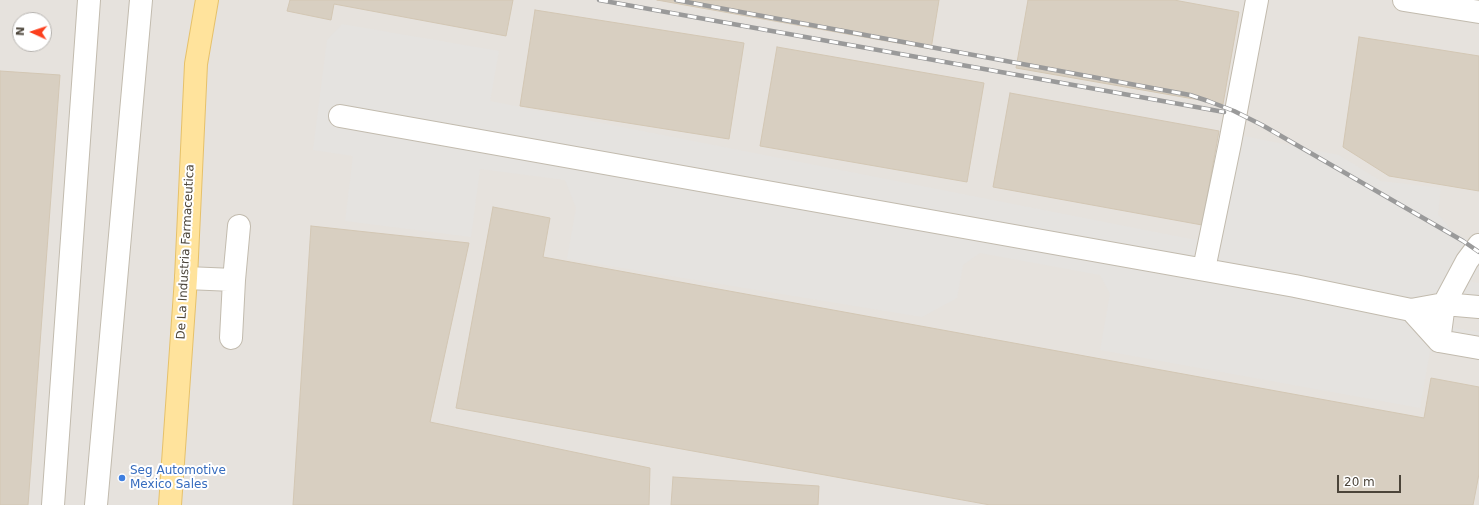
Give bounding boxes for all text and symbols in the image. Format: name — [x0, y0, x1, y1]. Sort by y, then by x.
north arrow — [12, 12, 52, 52]
text: N — [14, 26, 27, 36]
street label: De La Industria Farmaceutica — [174, 164, 198, 340]
place label: Seg Automotive Mexico Sales — [130, 464, 226, 492]
scale bar — [1339, 467, 1403, 493]
marker: Seg Automotive Mexico Sales — [117, 473, 127, 483]
text: 20 m — [1344, 475, 1375, 489]

